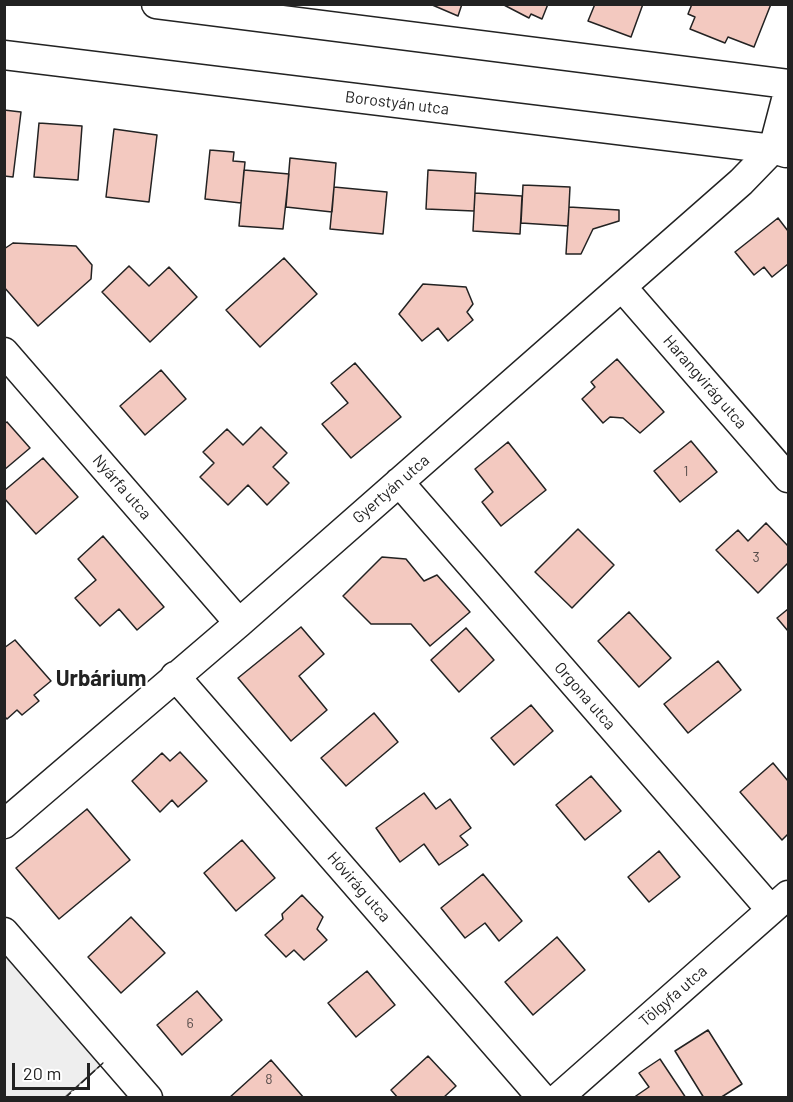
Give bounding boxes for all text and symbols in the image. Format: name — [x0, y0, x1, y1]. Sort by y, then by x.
street label: Borostyán utca — [344, 87, 450, 119]
street label: Harangvirág utca — [659, 331, 751, 433]
street label: Nyárfa utca — [89, 451, 155, 523]
street label: Gyertyán utca — [349, 451, 433, 527]
house number: 1 — [684, 463, 688, 479]
house number: 3 — [752, 549, 760, 565]
street label: Orgona utca — [550, 658, 620, 734]
district label: Urbárium — [56, 666, 146, 692]
street label: Hóvirág utca — [323, 848, 395, 926]
street label: Tölgyfa utca — [635, 961, 711, 1031]
house number: 6 — [186, 1015, 194, 1031]
scale bar — [15, 1051, 93, 1089]
text: 20 m — [23, 1062, 61, 1084]
house number: 8 — [265, 1071, 273, 1087]

